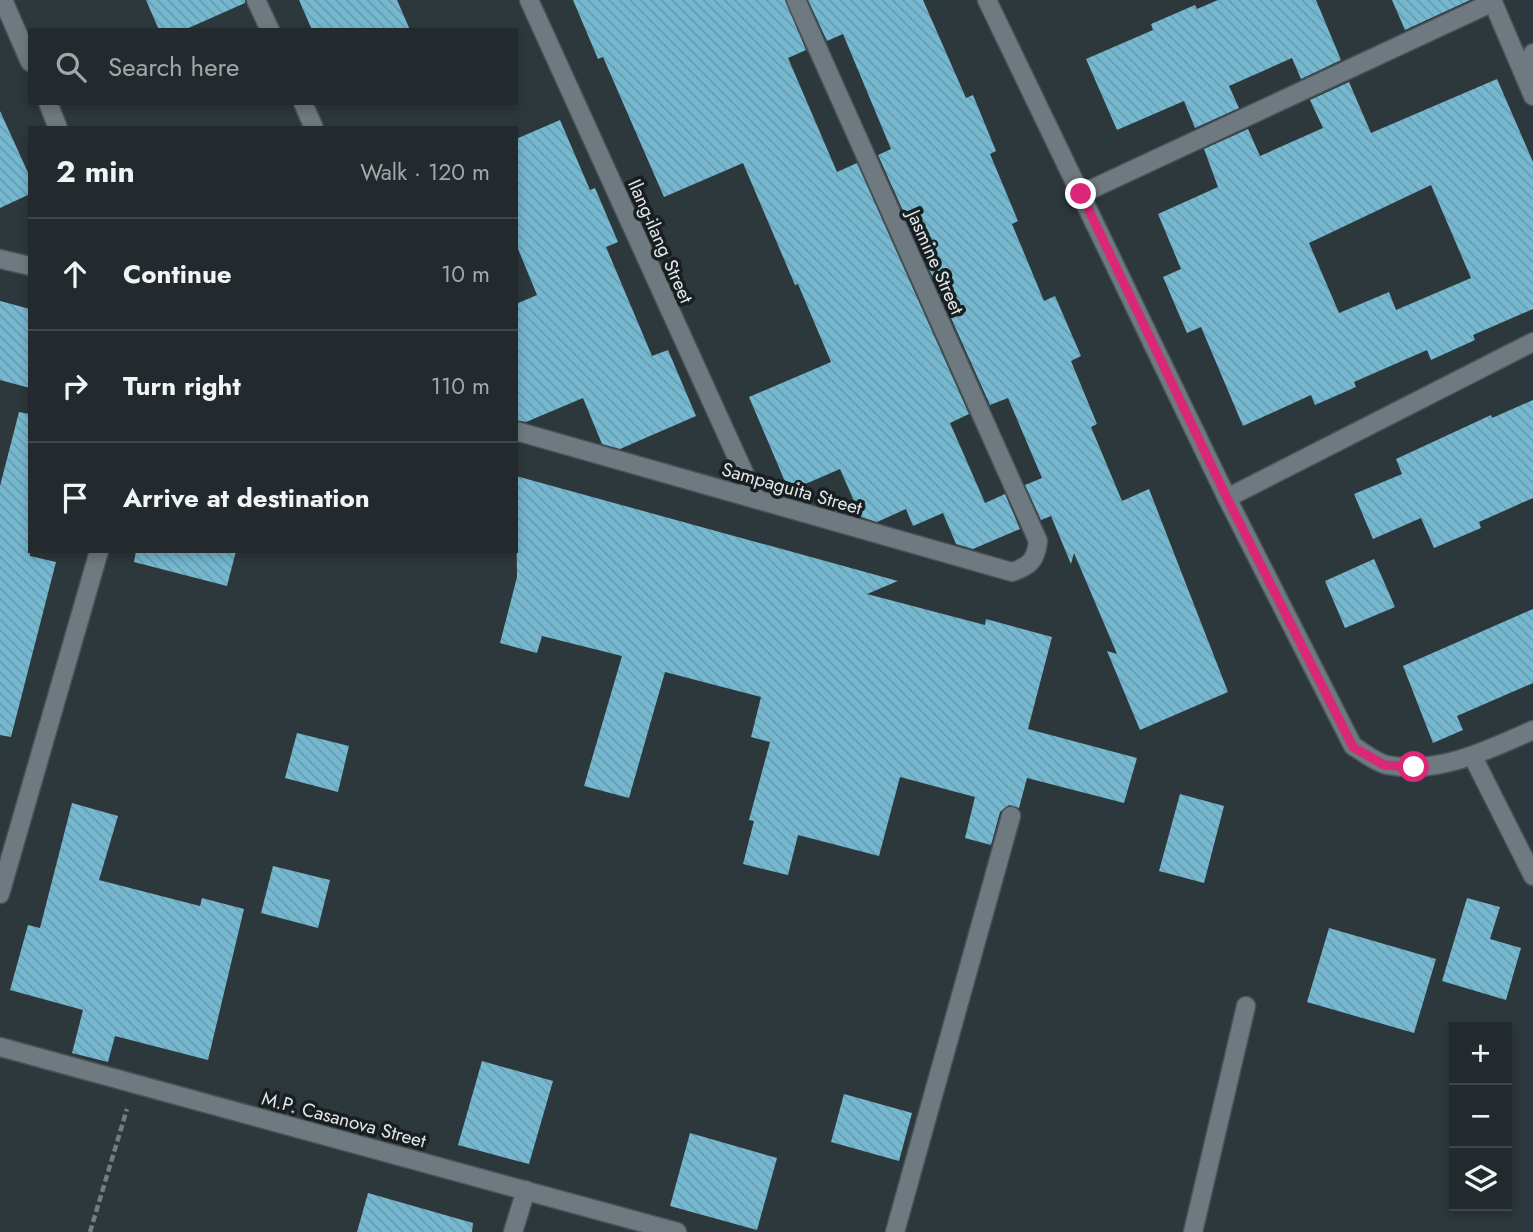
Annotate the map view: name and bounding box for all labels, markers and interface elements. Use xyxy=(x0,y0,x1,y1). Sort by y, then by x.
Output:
search box xyxy=(28,28,518,105)
icon: search xyxy=(52,48,90,86)
text: Search here xyxy=(108,48,240,86)
text: 2 min xyxy=(56,150,135,193)
text: Walk · 120 m xyxy=(360,155,490,189)
street label: Ilang-ilang Street xyxy=(621,175,700,308)
route end xyxy=(1065,178,1096,209)
street label: Jasmine Street xyxy=(899,203,971,319)
icon: ahead xyxy=(56,255,94,293)
text: Continue xyxy=(123,255,232,293)
text: 10 m xyxy=(441,257,490,291)
icon: right xyxy=(56,367,94,405)
text: Turn right xyxy=(123,367,241,405)
text: 110 m xyxy=(431,369,490,403)
street label: Sampaguita Street xyxy=(719,456,866,522)
icon: arrive xyxy=(56,479,94,517)
text: Arrive at destination xyxy=(123,479,370,517)
route start xyxy=(1398,751,1429,782)
map controls xyxy=(1449,1022,1512,1211)
button: + xyxy=(1449,1022,1512,1085)
street label: M.P. Casanova Street xyxy=(259,1085,429,1155)
button: − xyxy=(1449,1085,1512,1148)
button: layers xyxy=(1449,1148,1512,1211)

